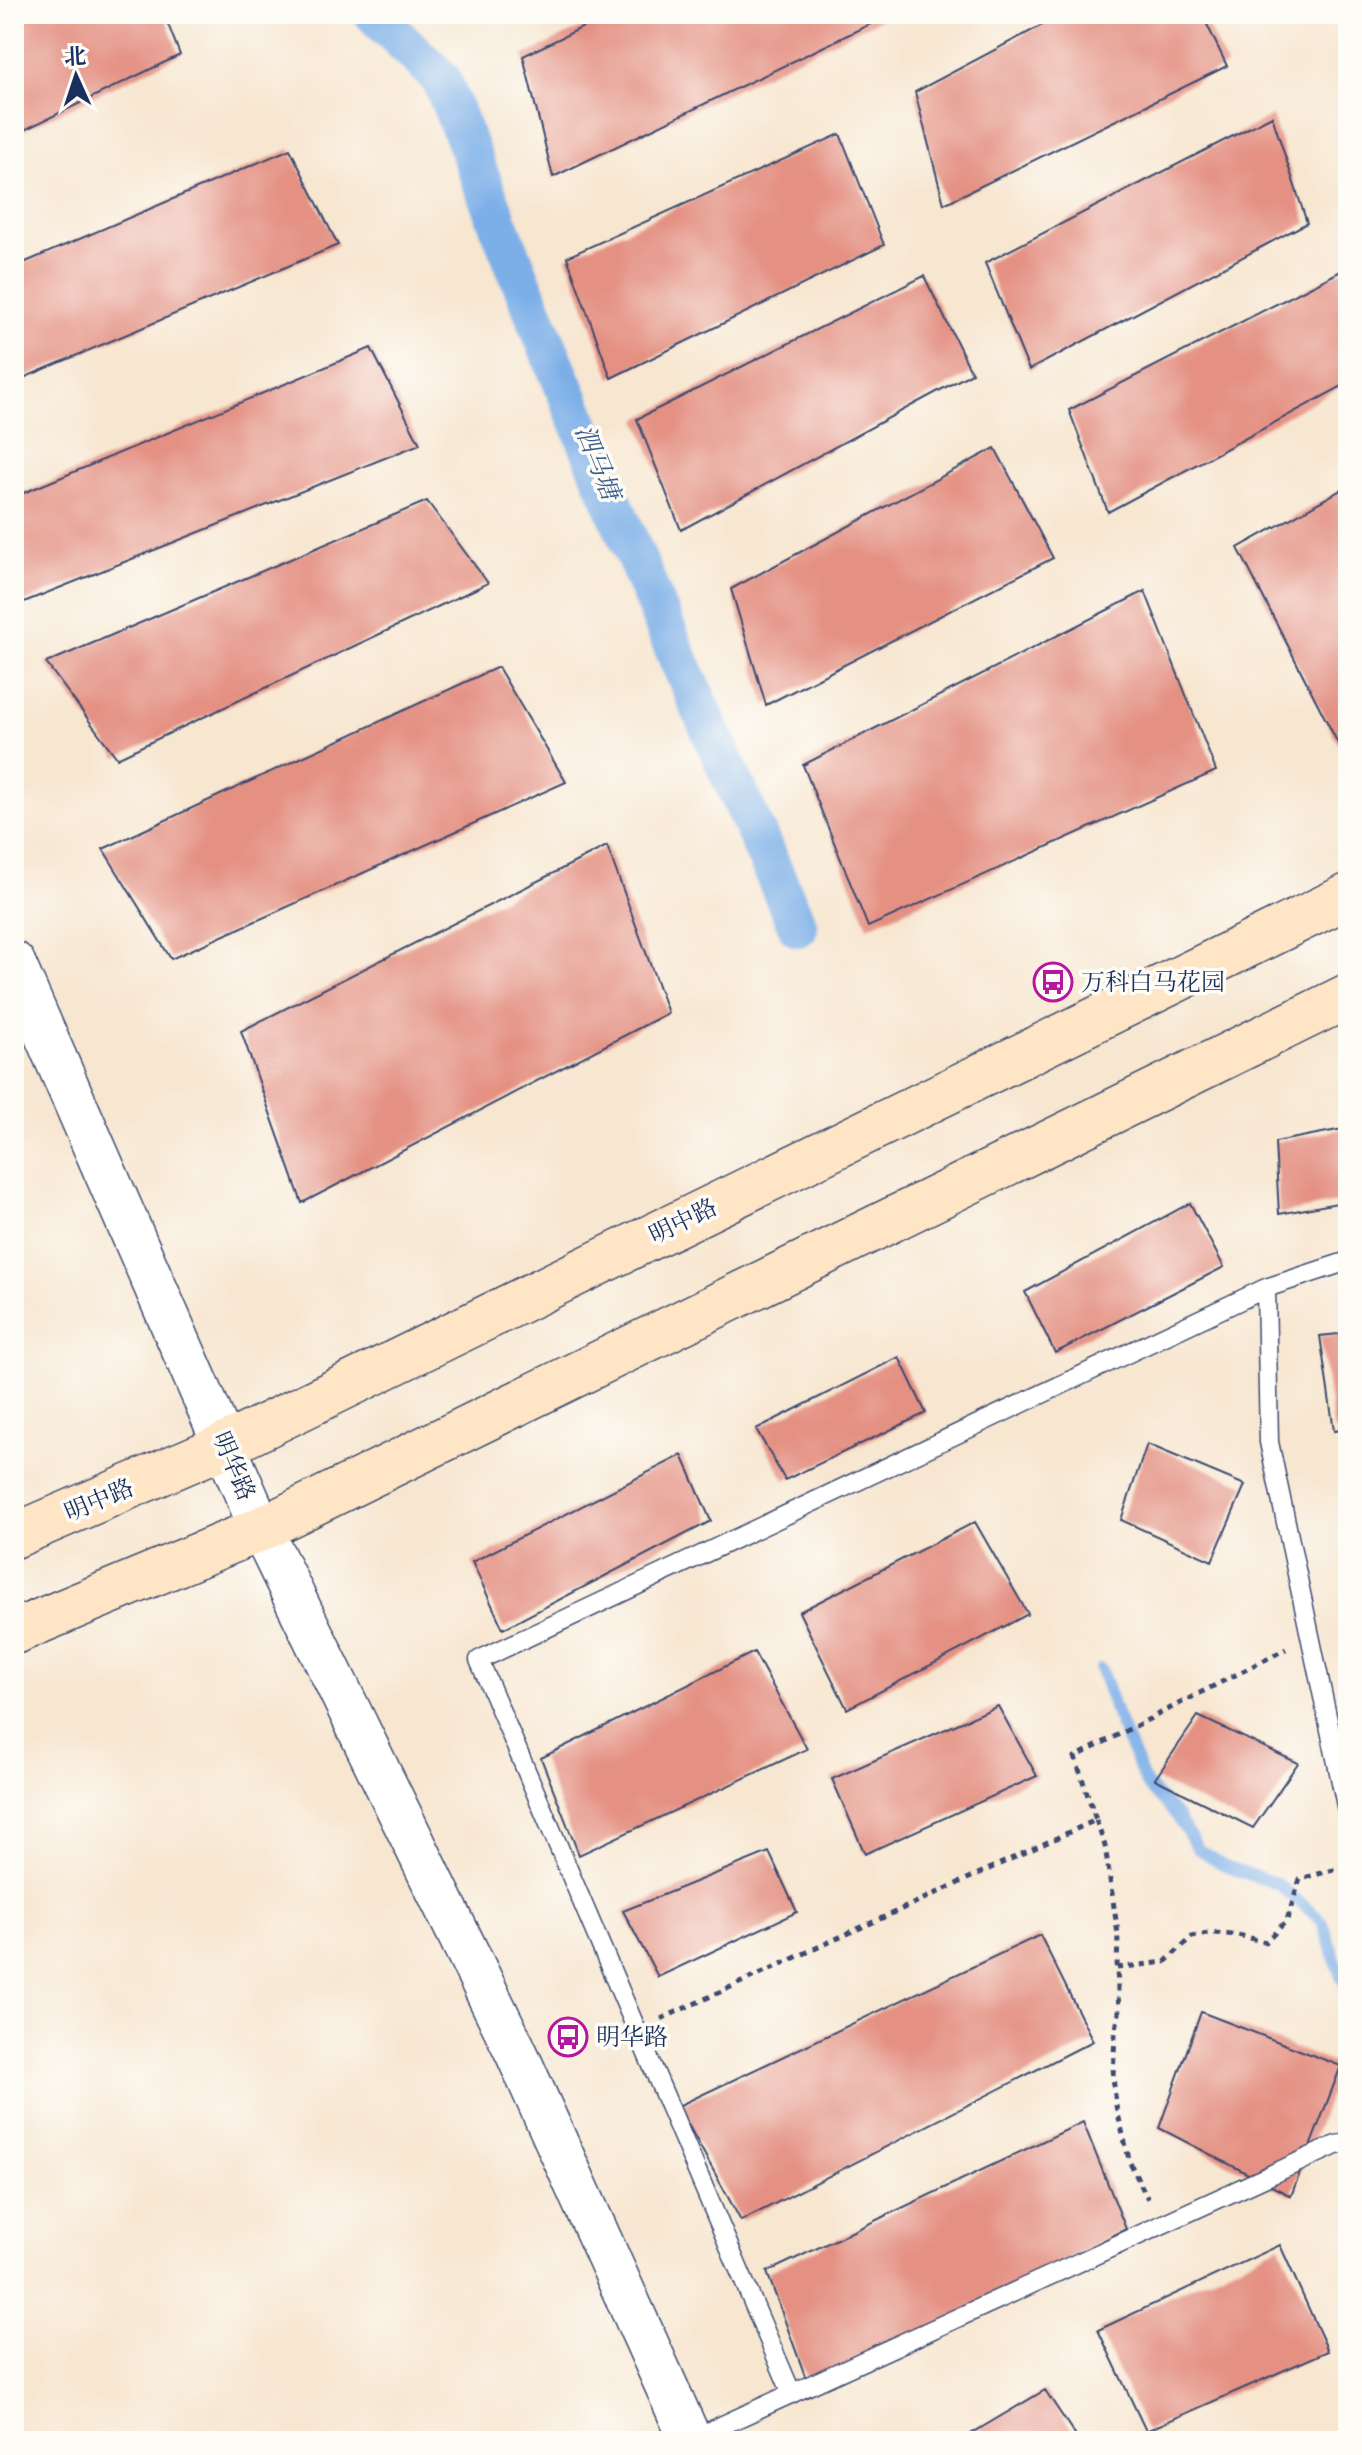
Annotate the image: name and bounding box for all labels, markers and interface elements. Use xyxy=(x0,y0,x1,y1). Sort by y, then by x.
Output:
north arrow xyxy=(36,36,116,116)
text: 北 xyxy=(63,43,87,71)
water label: 泗马塘 xyxy=(569,420,628,508)
bus stop icon: 万科白马花园 xyxy=(1032,961,1074,1003)
place label: 万科白马花园 xyxy=(1081,968,1225,996)
street label: 明中路 xyxy=(645,1193,721,1249)
street label: 明华路 xyxy=(207,1427,261,1505)
street label: 明中路 xyxy=(60,1473,138,1527)
bus stop icon: 明华路 xyxy=(547,2016,589,2058)
place label: 明华路 xyxy=(596,2023,668,2051)

